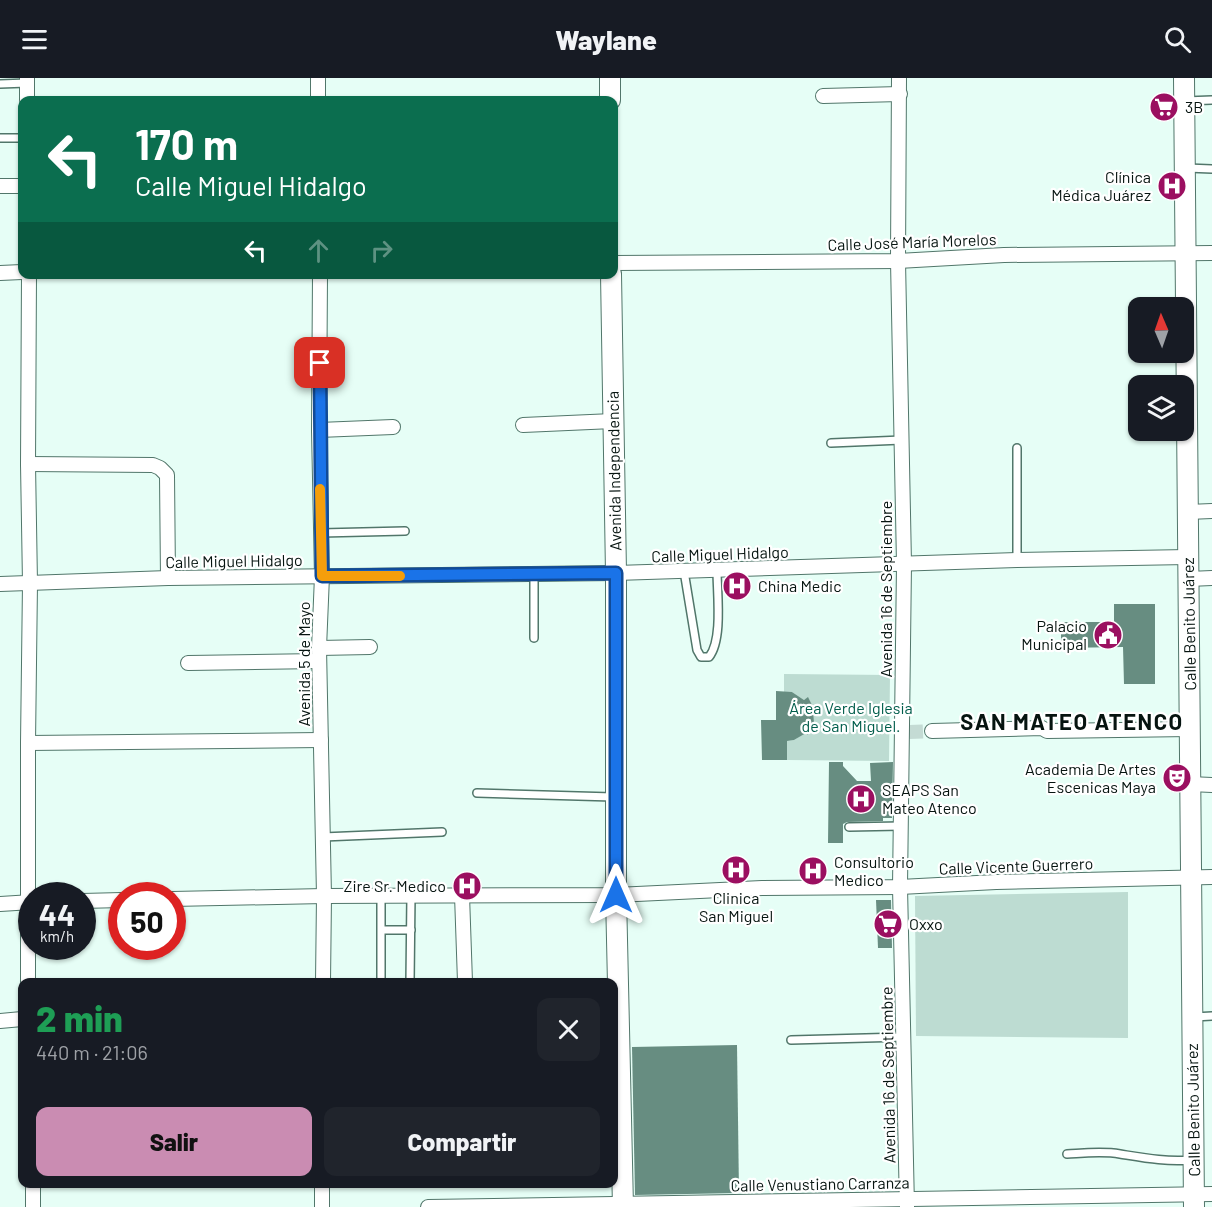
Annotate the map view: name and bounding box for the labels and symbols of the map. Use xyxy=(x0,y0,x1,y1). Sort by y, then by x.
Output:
supermarket icon: 3B xyxy=(1148,91,1180,123)
place label: 3B xyxy=(1185,97,1203,116)
place label: Clínica Médica Juárez xyxy=(1051,167,1151,204)
hospital icon: Clínica Médica Juárez xyxy=(1156,170,1188,202)
street label: Calle José María Morelos xyxy=(827,229,997,254)
north arrow xyxy=(1128,297,1194,363)
pin xyxy=(294,337,345,388)
street label: Avenida Independencia xyxy=(603,391,624,551)
street label: Avenida 16 de Septiembre xyxy=(876,501,895,677)
street label: Calle Miguel Hidalgo xyxy=(651,542,789,565)
street label: Calle Miguel Hidalgo xyxy=(165,550,303,571)
street label: Calle Benito Juárez xyxy=(1178,557,1199,691)
hospital icon: China Medic xyxy=(721,570,753,602)
place label: China Medic xyxy=(758,576,842,595)
street label: Avenida 5 de Mayo xyxy=(294,601,313,727)
place label: Palacio Municipal xyxy=(1021,616,1087,653)
public building icon: Palacio Municipal xyxy=(1092,619,1124,651)
park label: Área Verde Iglesia de San Miguel. xyxy=(789,698,913,735)
district label: SAN MATEO ATENCO xyxy=(960,708,1184,734)
place label: Academia De Artes Escenicas Maya xyxy=(1025,759,1156,796)
theatre icon: Academia De Artes Escenicas Maya xyxy=(1161,762,1193,794)
place label: SEAPS San Mateo Atenco xyxy=(882,780,977,817)
hospital icon: SEAPS San Mateo Atenco xyxy=(845,783,877,815)
place label: Consultorio Medico xyxy=(834,852,914,889)
street label: Calle Vicente Guerrero xyxy=(938,853,1094,878)
hospital icon: Clinica San Miguel xyxy=(720,854,752,886)
hospital icon: Consultorio Medico xyxy=(797,855,829,887)
position arrow xyxy=(584,863,648,927)
hospital icon: Zire Sr. Medico xyxy=(451,870,483,902)
place label: Zire Sr. Medico xyxy=(344,876,446,895)
speed limit sign: 50 xyxy=(108,882,186,960)
place label: Clinica San Miguel xyxy=(699,888,773,925)
supermarket icon: Oxxo xyxy=(872,908,904,940)
place label: Oxxo xyxy=(909,914,943,933)
street label: Avenida 16 de Septiembre xyxy=(876,986,899,1164)
street label: Calle Benito Juárez xyxy=(1182,1043,1203,1177)
street label: Calle Venustiano Carranza xyxy=(730,1172,910,1195)

